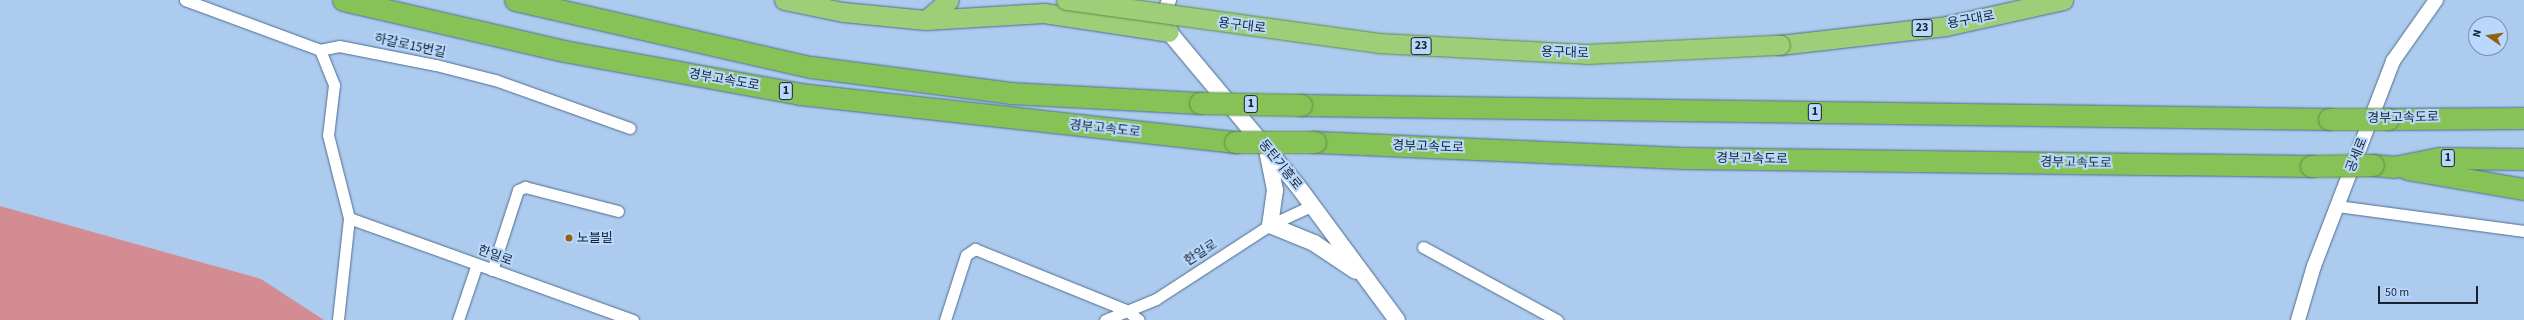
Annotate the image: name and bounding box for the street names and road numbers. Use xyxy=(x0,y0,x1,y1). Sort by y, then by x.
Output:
street label: 용구대로 xyxy=(1946,8,1996,32)
street label: 용구대로 xyxy=(1217,15,1267,37)
road number: 23 xyxy=(1911,18,1933,38)
street label: 하갈로15번길 xyxy=(373,31,447,61)
road number: 23 xyxy=(1410,36,1432,56)
street label: 용구대로 xyxy=(1541,44,1589,62)
street label: 경부고속도로 xyxy=(687,66,761,94)
road number: 1 xyxy=(778,81,794,101)
road number: 1 xyxy=(1243,94,1259,114)
road number: 1 xyxy=(1807,102,1823,122)
street label: 경부고속도로 xyxy=(2367,110,2439,126)
street label: 경부고속도로 xyxy=(1069,117,1141,141)
street label: 공세로 xyxy=(2343,135,2371,175)
street label: 동탄기흥로 xyxy=(1255,137,1305,193)
street label: 경부고속도로 xyxy=(1392,138,1464,156)
road number: 1 xyxy=(2440,148,2456,168)
street label: 경부고속도로 xyxy=(1716,151,1788,167)
street label: 경부고속도로 xyxy=(2040,155,2112,171)
street label: 한일로 xyxy=(1182,237,1220,269)
street label: 한일로 xyxy=(475,243,515,269)

